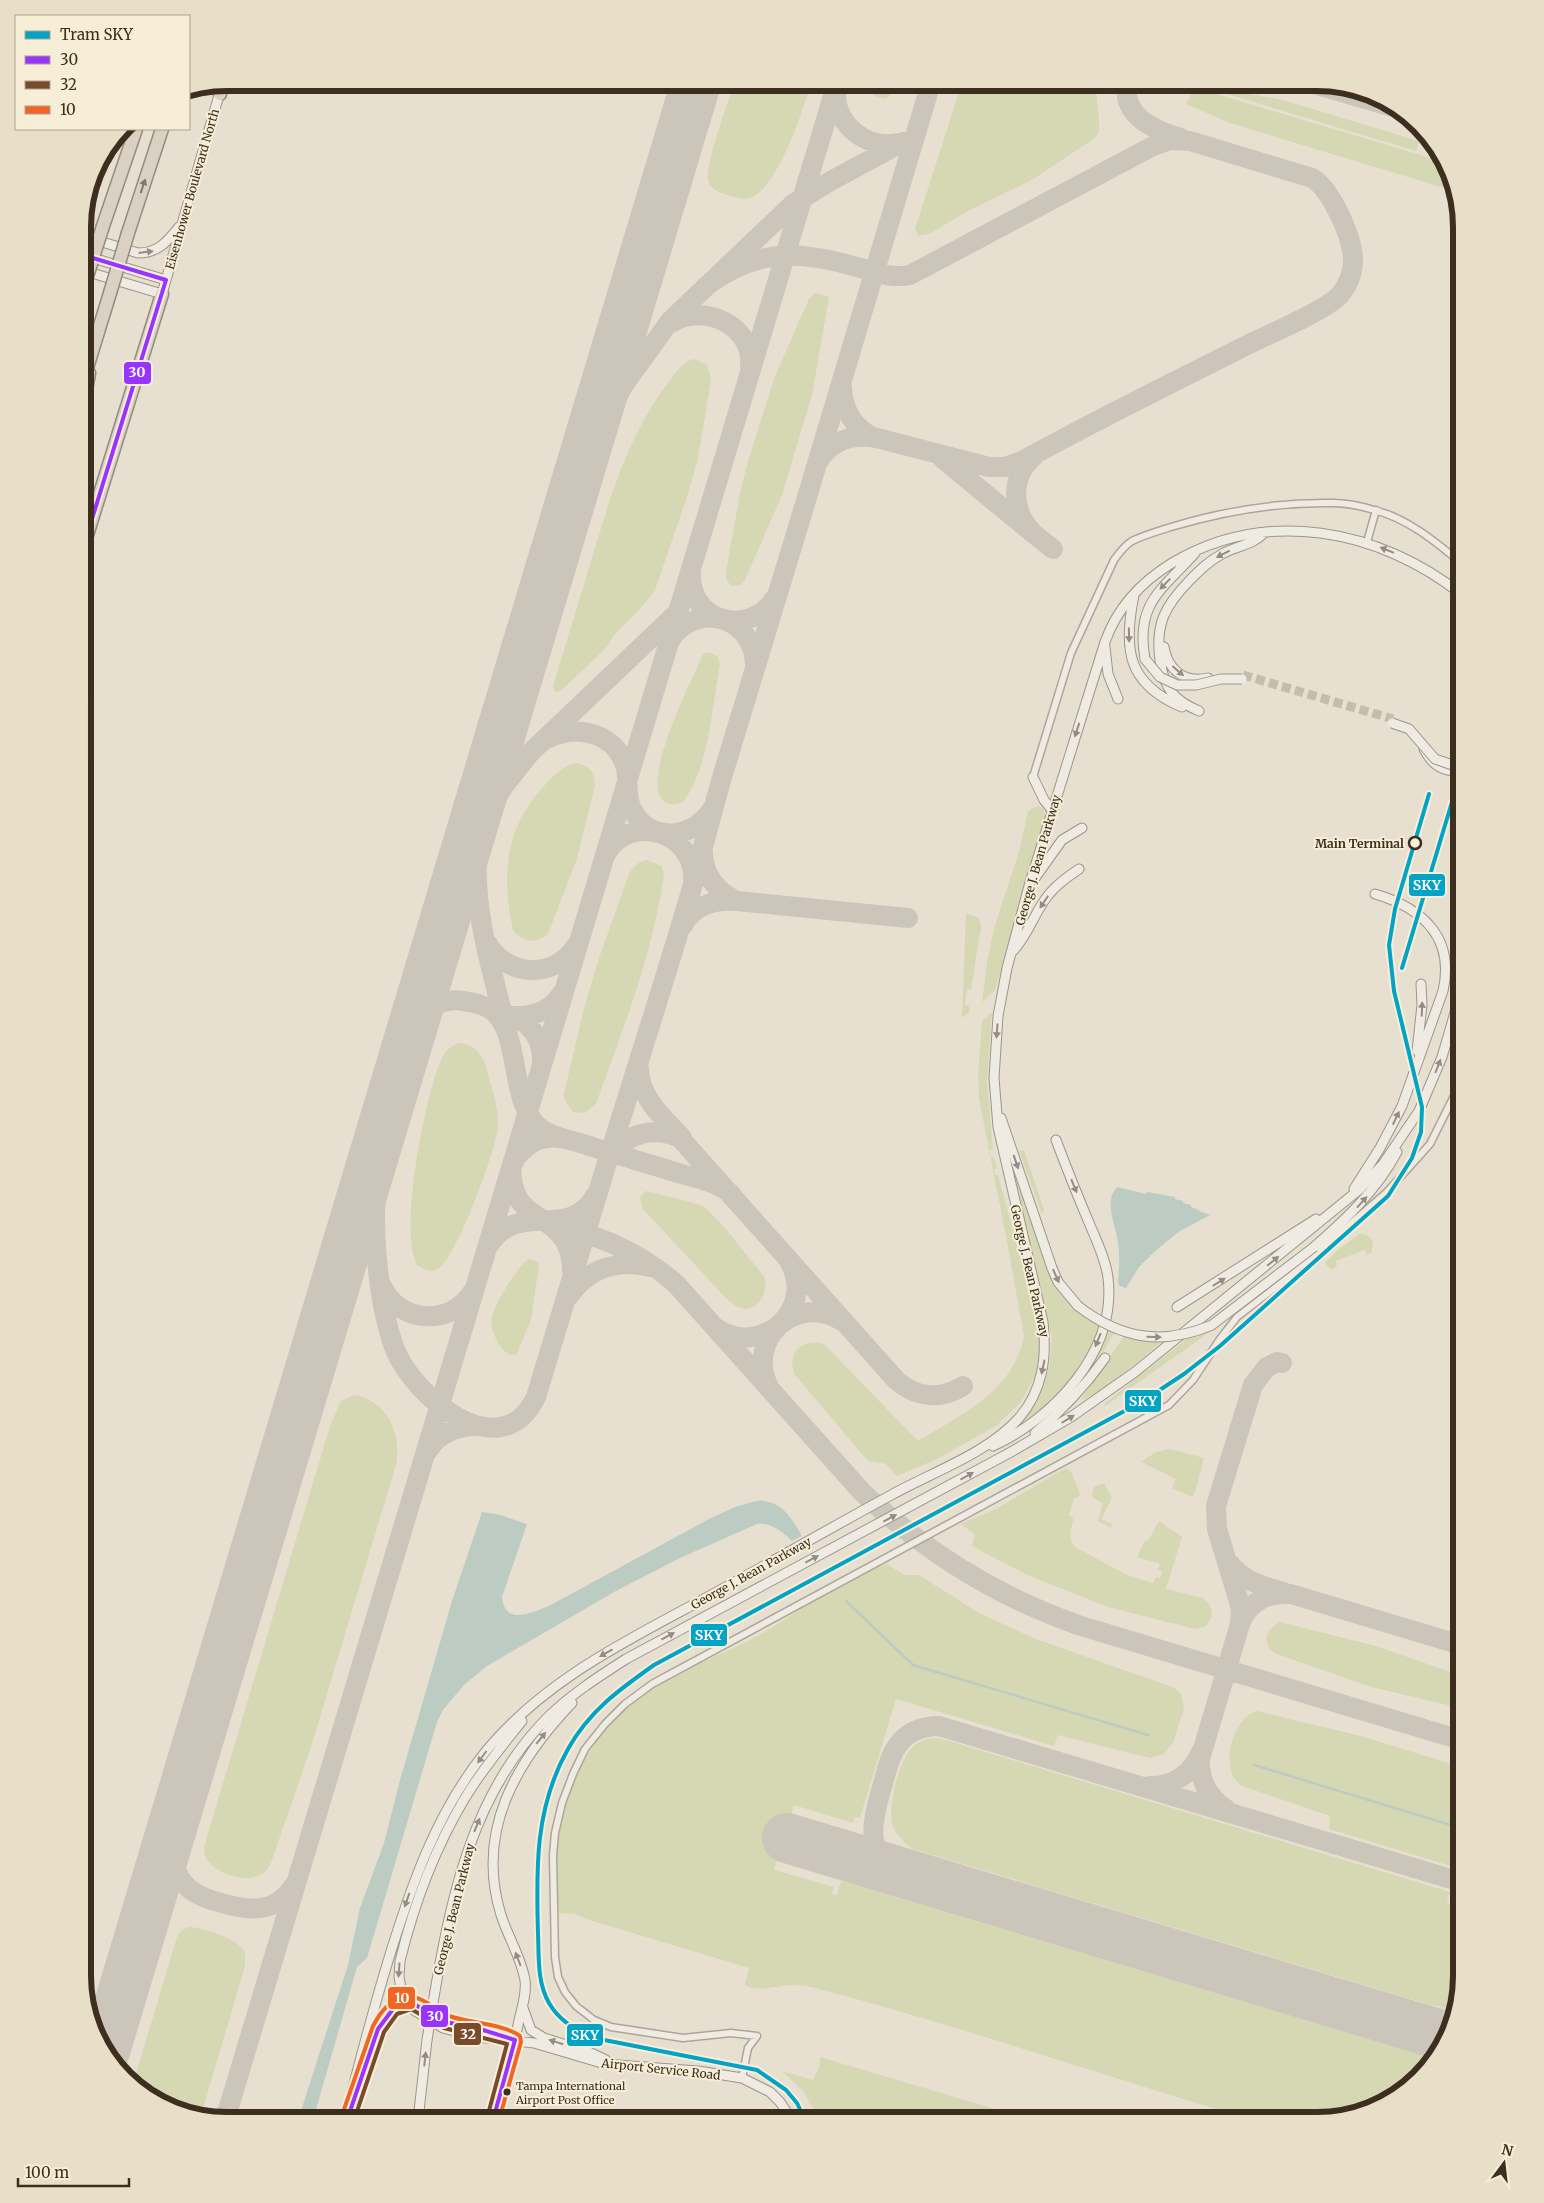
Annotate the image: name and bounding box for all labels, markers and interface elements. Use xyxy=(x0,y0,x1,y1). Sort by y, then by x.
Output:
legend xyxy=(15,15,190,130)
text: Tram SKY xyxy=(60,25,133,44)
text: 30 xyxy=(60,50,78,69)
text: 32 xyxy=(60,75,77,94)
text: 10 xyxy=(60,100,76,119)
street label: Eisenhower Boulevard North xyxy=(162,107,222,271)
one-way arrow xyxy=(140,179,148,194)
one-way arrow xyxy=(138,248,154,256)
line badge: 30 xyxy=(123,361,152,385)
text: 30 xyxy=(128,363,146,381)
one-way arrow xyxy=(1379,546,1394,554)
one-way arrow xyxy=(1216,550,1230,558)
one-way arrow xyxy=(1159,578,1171,590)
one-way arrow xyxy=(1125,628,1133,644)
one-way arrow xyxy=(1171,665,1183,677)
one-way arrow xyxy=(1073,723,1081,738)
street label: George J. Bean Parkway xyxy=(1012,793,1064,927)
place label: Main Terminal xyxy=(1315,836,1404,851)
marker: Main Terminal xyxy=(1408,836,1422,850)
line badge: SKY xyxy=(1408,873,1446,897)
text: SKY xyxy=(1413,876,1442,894)
one-way arrow xyxy=(1039,895,1049,909)
one-way arrow xyxy=(1418,1001,1426,1017)
one-way arrow xyxy=(993,1024,1001,1040)
one-way arrow xyxy=(1435,1059,1442,1074)
one-way arrow xyxy=(1393,1111,1401,1125)
one-way arrow xyxy=(1013,1154,1020,1169)
one-way arrow xyxy=(1070,1179,1078,1193)
one-way arrow xyxy=(1356,1196,1368,1208)
street label: George J. Bean Parkway xyxy=(1007,1203,1053,1339)
one-way arrow xyxy=(1266,1255,1279,1266)
one-way arrow xyxy=(1052,1269,1060,1283)
one-way arrow xyxy=(1212,1277,1225,1286)
one-way arrow xyxy=(1094,1333,1102,1347)
one-way arrow xyxy=(1147,1333,1163,1341)
one-way arrow xyxy=(1039,1360,1047,1375)
line badge: SKY xyxy=(1124,1389,1162,1413)
text: SKY xyxy=(1129,1392,1158,1410)
one-way arrow xyxy=(1062,1414,1075,1423)
one-way arrow xyxy=(960,1472,974,1480)
one-way arrow xyxy=(882,1514,897,1522)
street label: George J. Bean Parkway xyxy=(688,1534,814,1612)
one-way arrow xyxy=(804,1555,819,1563)
line badge: SKY xyxy=(690,1623,728,1647)
text: SKY xyxy=(695,1626,724,1644)
one-way arrow xyxy=(661,1632,676,1640)
one-way arrow xyxy=(598,1649,613,1657)
one-way arrow xyxy=(535,1732,546,1745)
one-way arrow xyxy=(477,1750,488,1763)
one-way arrow xyxy=(473,1818,481,1832)
street label: George J. Bean Parkway xyxy=(430,1842,478,1976)
one-way arrow xyxy=(403,1893,411,1908)
one-way arrow xyxy=(514,1951,522,1966)
one-way arrow xyxy=(395,1963,403,1979)
line badge: 10 xyxy=(387,1986,416,2010)
text: 10 xyxy=(394,1989,410,2007)
line badge: 30 xyxy=(420,2004,449,2028)
text: 30 xyxy=(426,2007,444,2025)
line badge: 32 xyxy=(453,2022,482,2046)
line badge: SKY xyxy=(566,2023,604,2047)
text: 32 xyxy=(460,2025,476,2043)
text: SKY xyxy=(571,2026,600,2044)
one-way arrow xyxy=(548,2037,563,2045)
one-way arrow xyxy=(421,2051,429,2067)
street label: Airport Service Road xyxy=(600,2055,721,2083)
place label: Tampa International Airport Post Office xyxy=(515,2079,626,2107)
marker: Tampa International Airport Post Office xyxy=(502,2087,512,2097)
north arrow xyxy=(1479,2138,1529,2188)
text: N xyxy=(1500,2140,1515,2161)
scale bar xyxy=(18,2156,129,2188)
text: 100 m xyxy=(25,2163,69,2182)

